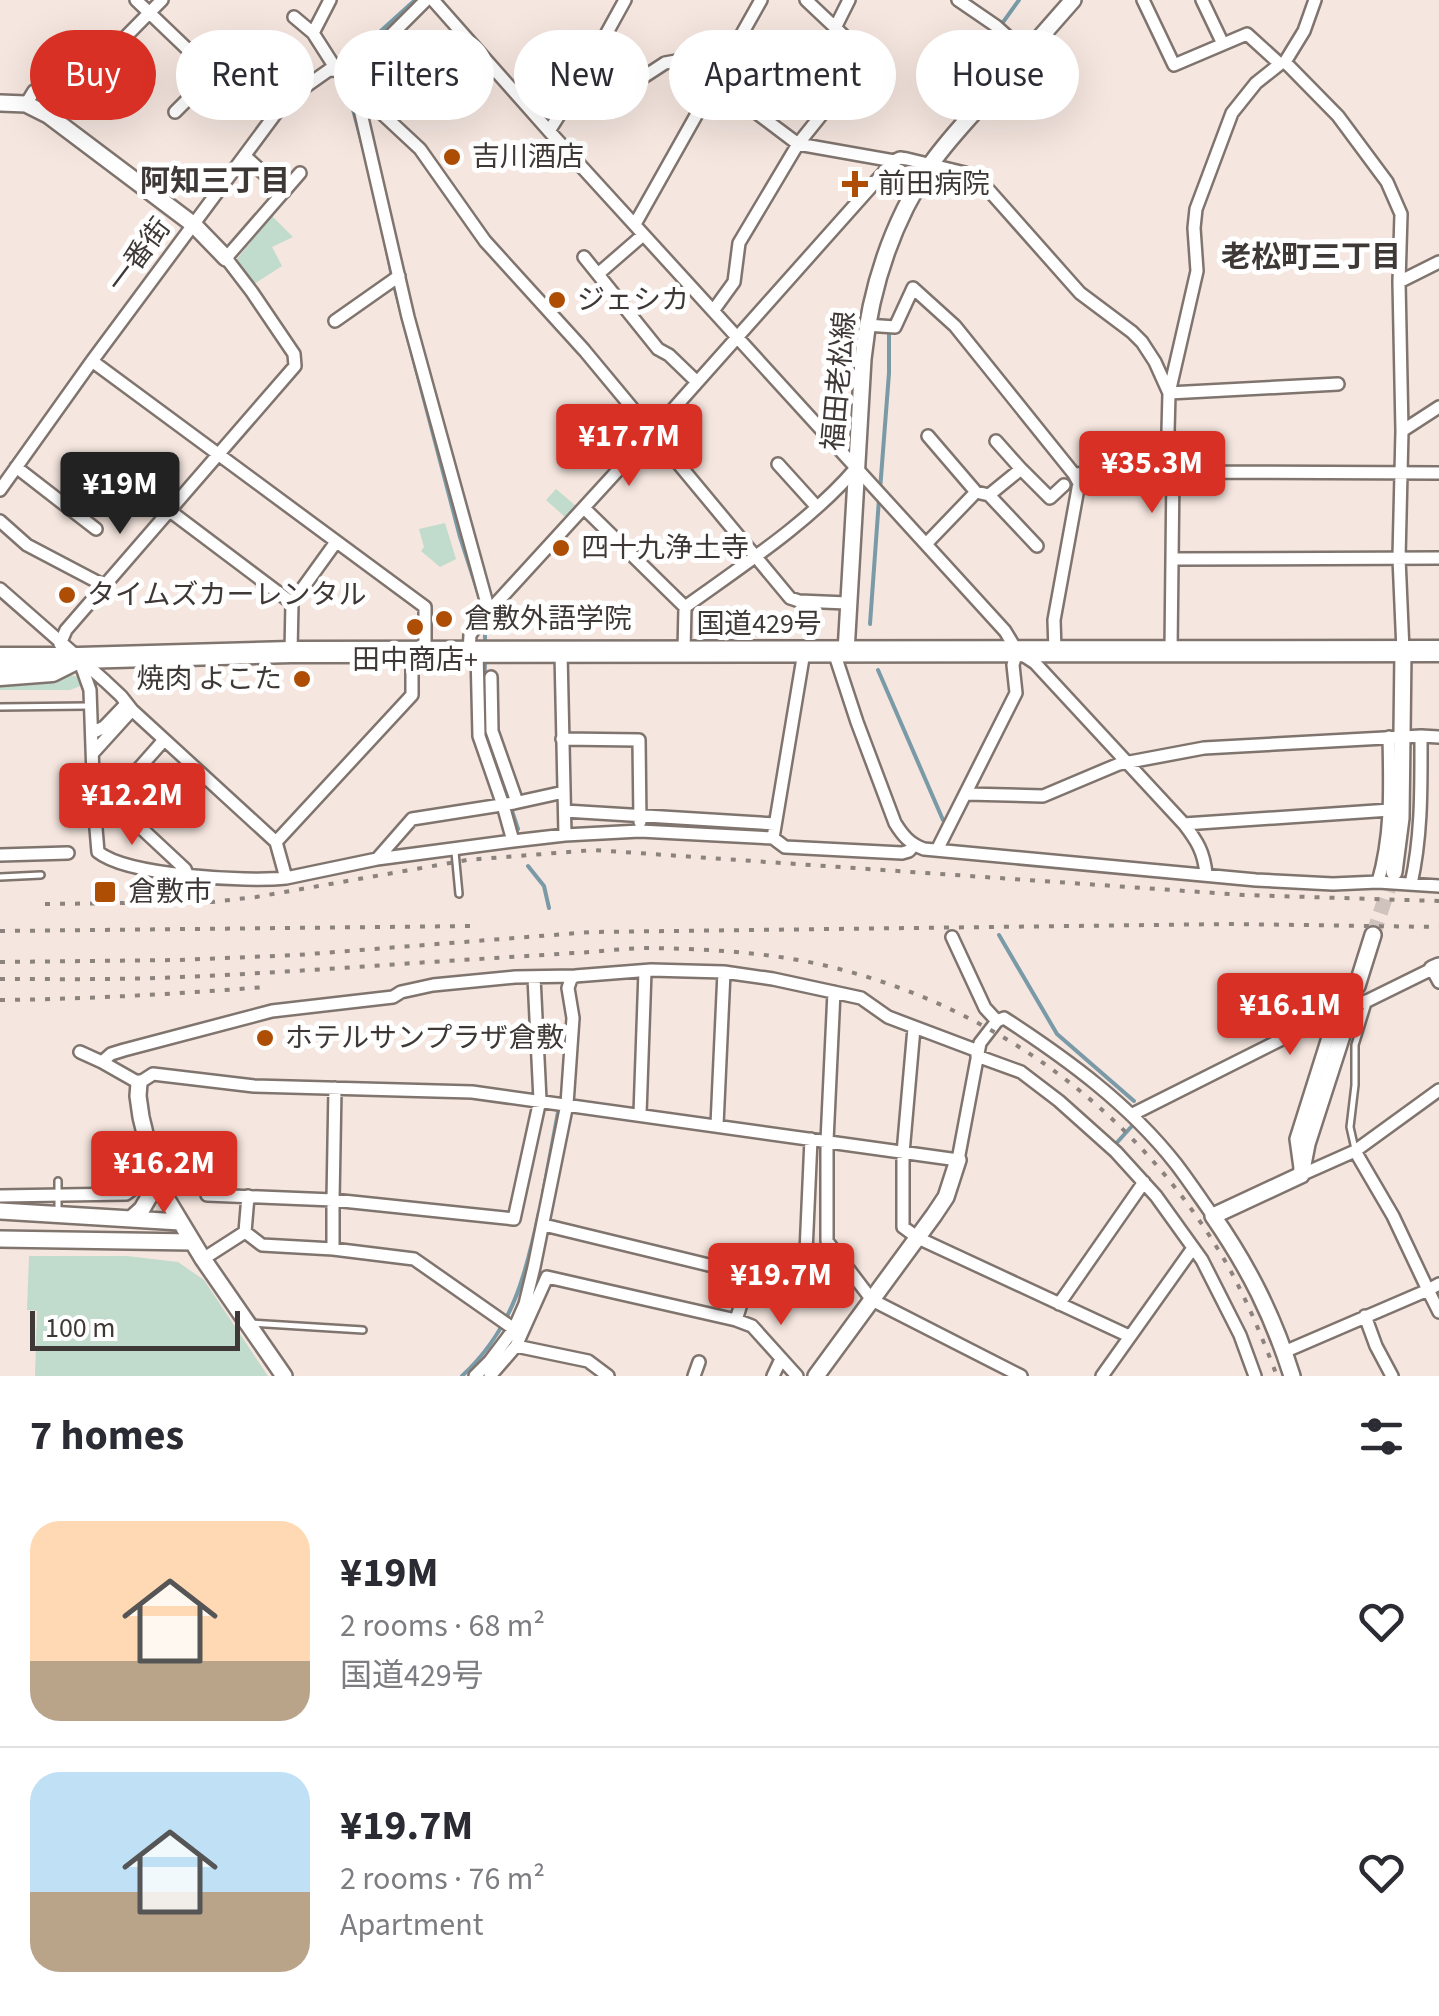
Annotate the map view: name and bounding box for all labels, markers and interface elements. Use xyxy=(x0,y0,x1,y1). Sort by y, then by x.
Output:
chip: Buy xyxy=(30,30,156,120)
chip: Rent xyxy=(176,30,314,120)
chip: Filters xyxy=(334,30,494,120)
chip: New xyxy=(514,30,649,120)
chip: Apartment xyxy=(669,30,896,120)
chip: House xyxy=(916,30,1079,120)
place label: 吉川酒店 xyxy=(472,137,584,177)
marker: 吉川酒店 xyxy=(441,146,463,168)
district label: 阿知三丁目 xyxy=(140,160,290,203)
place label: 前田病院 xyxy=(878,164,990,204)
marker: 前田病院 xyxy=(842,171,868,197)
street label: 一番街 xyxy=(98,209,180,301)
district label: 老松町三丁目 xyxy=(1221,236,1401,279)
place label: ジェシカ xyxy=(577,280,689,320)
marker: ジェシカ xyxy=(546,289,568,311)
street label: 福田老松線 xyxy=(813,310,865,452)
pin: ¥17.7M xyxy=(548,404,710,489)
text: ¥17.7M xyxy=(578,413,680,459)
pin: ¥35.3M xyxy=(1071,431,1233,516)
text: ¥35.3M xyxy=(1101,440,1203,486)
pin: ¥19M xyxy=(61,452,179,537)
text: ¥19M xyxy=(82,461,158,507)
place label: 四十九浄土寺 xyxy=(581,528,749,568)
marker: 四十九浄土寺 xyxy=(550,537,572,559)
place label: タイムズカーレンタル xyxy=(87,575,366,615)
marker: タイムズカーレンタル xyxy=(56,584,78,606)
place label: 倉敷外語学院 xyxy=(464,599,632,639)
street label: 国道429号 xyxy=(696,604,822,644)
marker: 倉敷外語学院 xyxy=(433,608,455,630)
marker: 田中商店+ xyxy=(404,616,426,638)
place label: 田中商店+ xyxy=(352,640,478,680)
place label: 焼肉 よこた xyxy=(136,659,282,699)
marker: 焼肉 よこた xyxy=(291,668,313,690)
pin: ¥12.2M xyxy=(51,763,213,848)
text: ¥12.2M xyxy=(81,772,183,818)
place label: 倉敷市 xyxy=(128,872,212,912)
marker: 倉敷市 xyxy=(92,879,118,905)
pin: ¥16.1M xyxy=(1209,973,1371,1058)
text: ¥16.1M xyxy=(1239,982,1341,1028)
place label: ホテルサンプラザ倉敷 xyxy=(285,1018,564,1058)
marker: ホテルサンプラザ倉敷 xyxy=(254,1027,276,1049)
pin: ¥16.2M xyxy=(83,1131,245,1216)
text: ¥16.2M xyxy=(113,1140,215,1186)
pin: ¥19.7M xyxy=(700,1243,862,1328)
text: ¥19.7M xyxy=(730,1252,832,1298)
scale bar xyxy=(30,1306,240,1350)
text: 100 m xyxy=(45,1308,116,1348)
text: 7 homes xyxy=(30,1406,184,1466)
icon: filters xyxy=(1354,1409,1409,1464)
text: ¥19M xyxy=(340,1543,439,1603)
icon: home xyxy=(110,1561,230,1681)
icon: heart xyxy=(1354,1594,1409,1649)
text: 2 rooms · 68 m² xyxy=(340,1603,545,1649)
text: 国道429号 xyxy=(340,1653,484,1699)
text: ¥19.7M xyxy=(340,1796,473,1856)
icon: home xyxy=(110,1812,230,1932)
icon: heart xyxy=(1354,1845,1409,1900)
text: 2 rooms · 76 m² xyxy=(340,1856,545,1902)
text: Apartment xyxy=(340,1902,483,1948)

